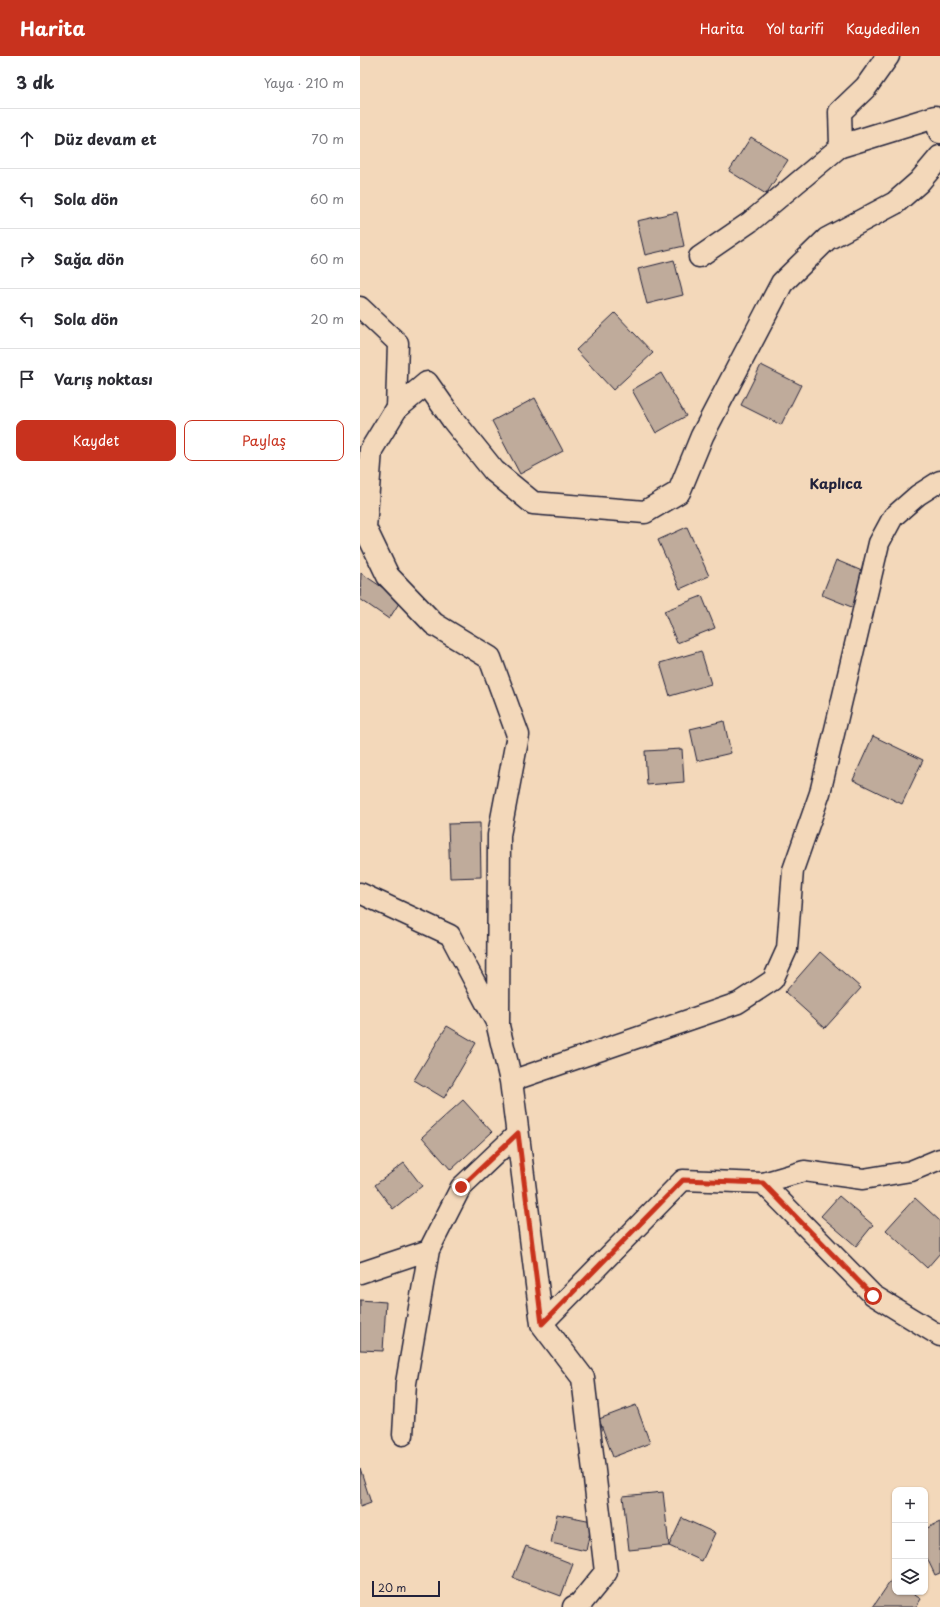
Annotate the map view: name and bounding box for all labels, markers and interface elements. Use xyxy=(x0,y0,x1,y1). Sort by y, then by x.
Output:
text: Harita xyxy=(20,14,85,42)
text: Harita xyxy=(700,18,744,39)
text: Yol tarifi xyxy=(766,18,824,39)
text: Kaydedilen xyxy=(846,18,920,39)
text: 3 dk xyxy=(16,69,54,95)
text: Yaya · 210 m xyxy=(264,73,344,92)
text: Düz devam et xyxy=(54,127,157,150)
icon: ahead xyxy=(16,128,38,150)
text: 70 m xyxy=(311,129,344,148)
text: Sola dön xyxy=(54,187,118,210)
icon: left xyxy=(16,188,38,210)
text: 60 m xyxy=(310,189,344,208)
text: Sağa dön xyxy=(54,247,124,270)
icon: right xyxy=(16,248,38,270)
text: 60 m xyxy=(310,249,344,268)
text: Sola dön xyxy=(54,307,118,330)
icon: left xyxy=(16,308,38,330)
text: 20 m xyxy=(310,309,344,328)
text: Varış noktası xyxy=(54,367,153,390)
icon: arrive xyxy=(16,368,38,390)
button: Kaydet xyxy=(16,420,176,461)
button: Paylaş xyxy=(184,420,344,461)
district label: Kaplıca xyxy=(810,473,863,494)
route end xyxy=(452,1178,470,1196)
route start xyxy=(864,1287,882,1305)
map controls xyxy=(892,1487,928,1595)
button: + xyxy=(892,1487,928,1523)
button: − xyxy=(892,1523,928,1559)
button: layers xyxy=(892,1559,928,1595)
scale bar xyxy=(372,1579,440,1598)
text: 20 m xyxy=(378,1579,406,1596)

